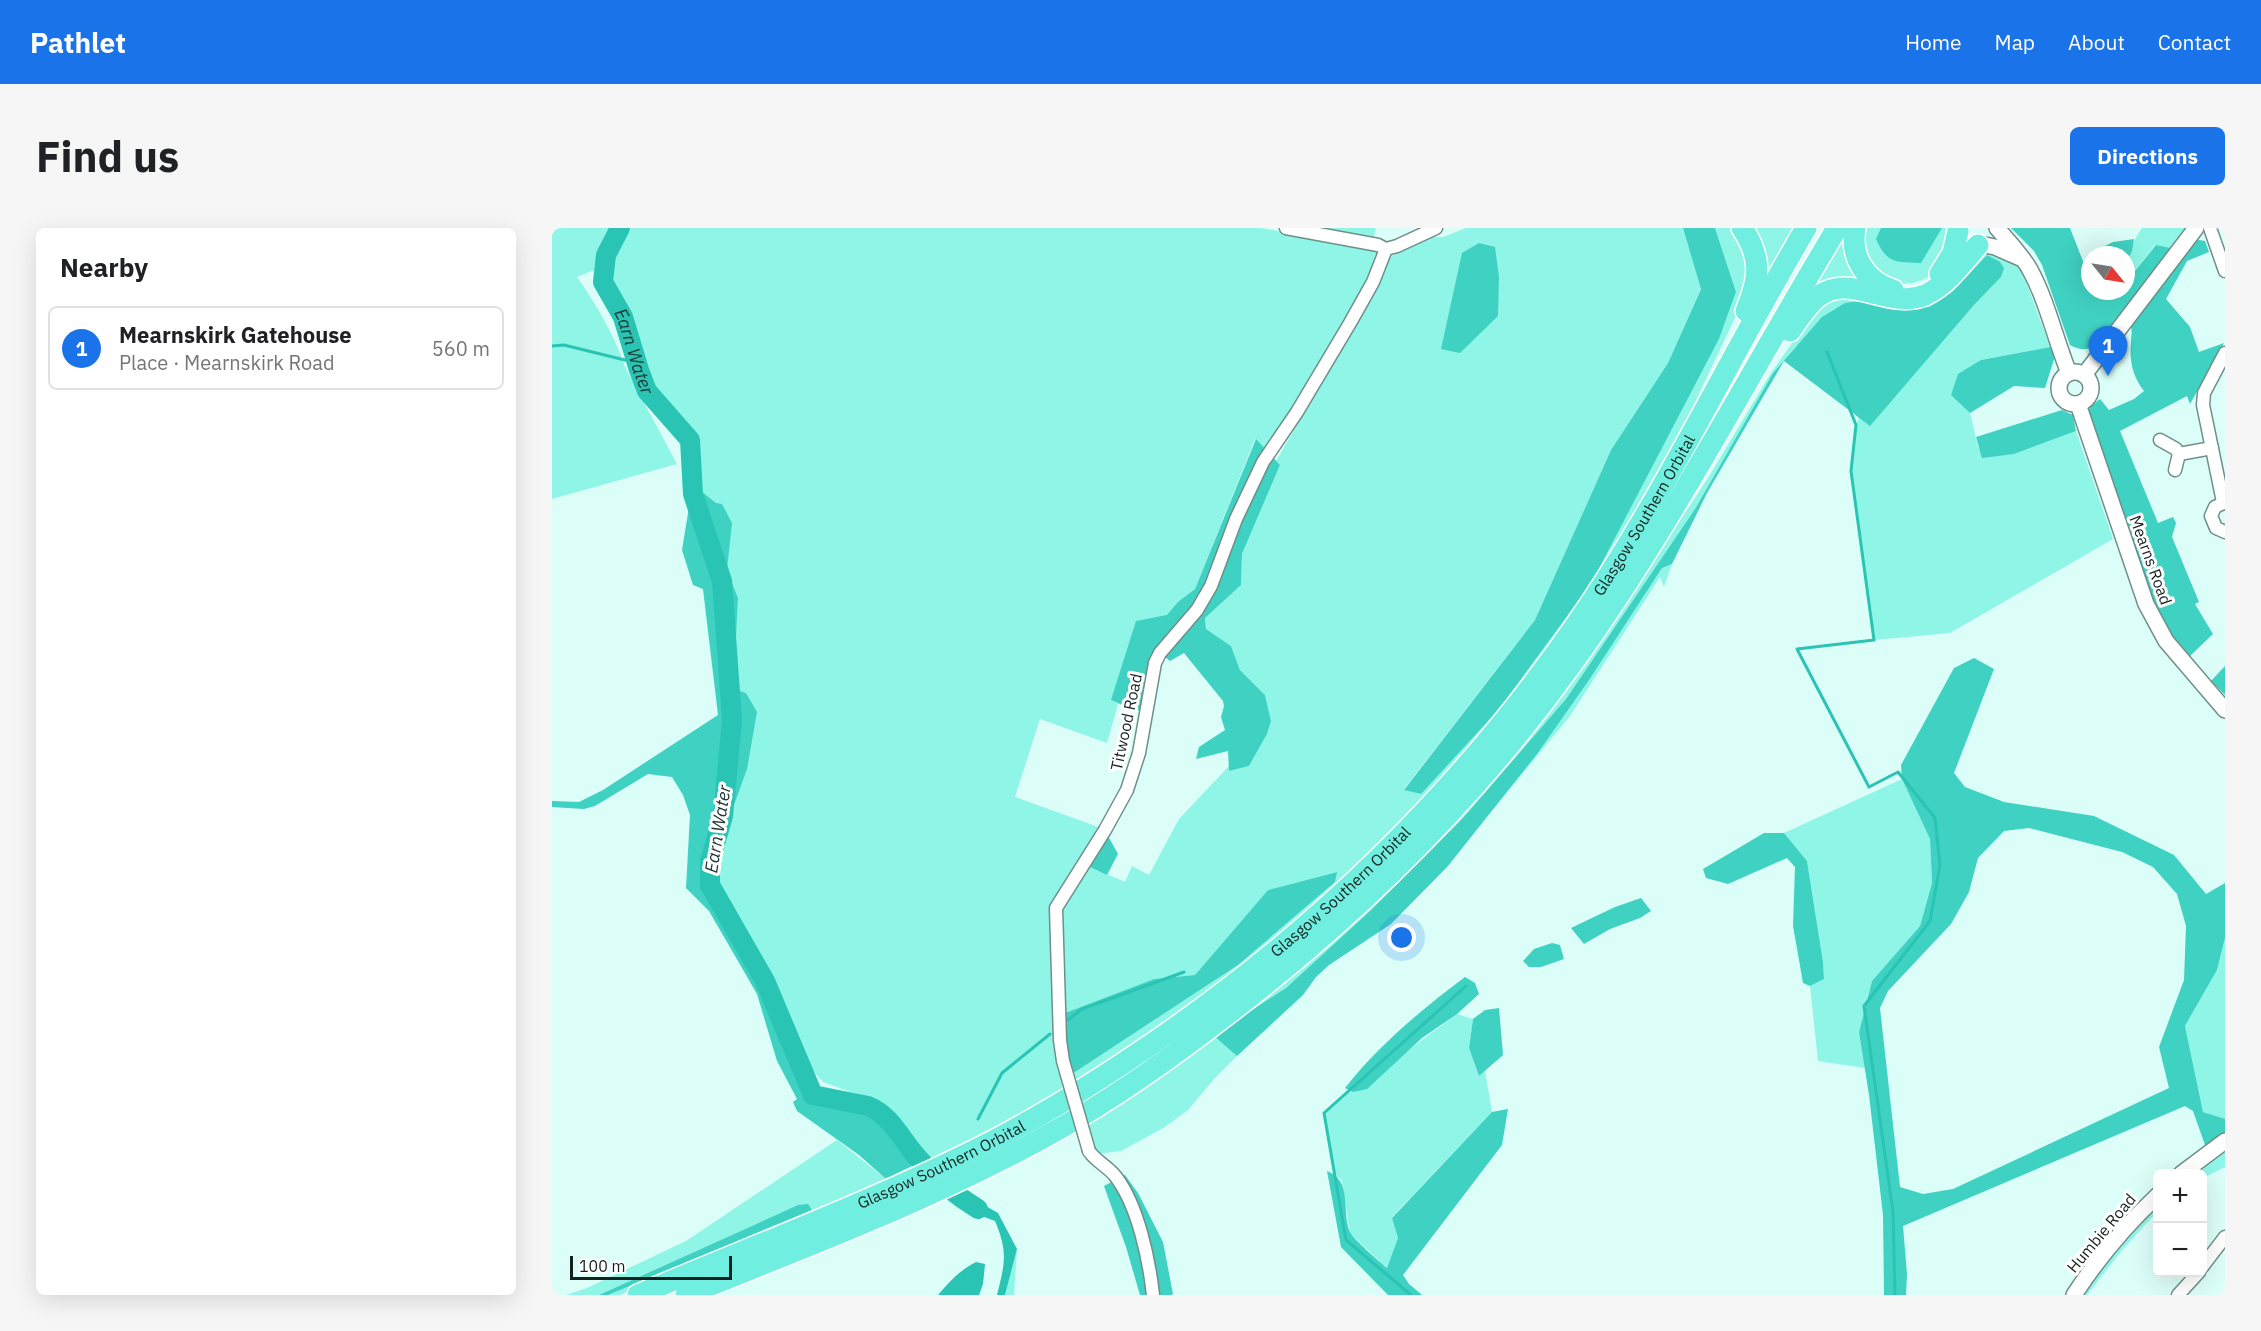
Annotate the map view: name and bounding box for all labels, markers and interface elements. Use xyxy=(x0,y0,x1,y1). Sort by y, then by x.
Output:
text: Pathlet xyxy=(30,24,126,61)
text: Home xyxy=(1905,28,1962,56)
text: Map xyxy=(1995,28,2035,56)
text: About xyxy=(2068,28,2125,56)
text: Contact xyxy=(2158,28,2231,56)
button: Directions xyxy=(2070,127,2225,185)
text: Find us xyxy=(36,129,179,184)
north arrow xyxy=(2081,246,2135,300)
text: Nearby xyxy=(60,250,148,284)
water label: Earn Water xyxy=(609,304,659,398)
text: Mearnskirk Gatehouse xyxy=(119,320,352,349)
pin: 1 xyxy=(2088,326,2128,376)
text: 1 xyxy=(76,335,88,362)
text: 560 m xyxy=(432,335,490,362)
text: Place · Mearnskirk Road xyxy=(119,349,335,376)
street label: Glasgow Southern Orbital xyxy=(1588,431,1699,599)
street label: Mearns Road xyxy=(2126,513,2176,607)
street label: Titwood Road xyxy=(1106,672,1146,772)
water label: Earn Water xyxy=(699,783,736,874)
street label: Glasgow Southern Orbital xyxy=(1266,822,1415,961)
your location xyxy=(1387,923,1416,952)
street label: Glasgow Southern Orbital xyxy=(854,1116,1028,1213)
map controls xyxy=(2153,1169,2207,1277)
button: + xyxy=(2153,1169,2207,1223)
street label: Humbie Road xyxy=(2062,1189,2140,1277)
button: − xyxy=(2153,1223,2207,1277)
scale bar xyxy=(570,1253,732,1280)
text: 100 m xyxy=(579,1256,626,1276)

